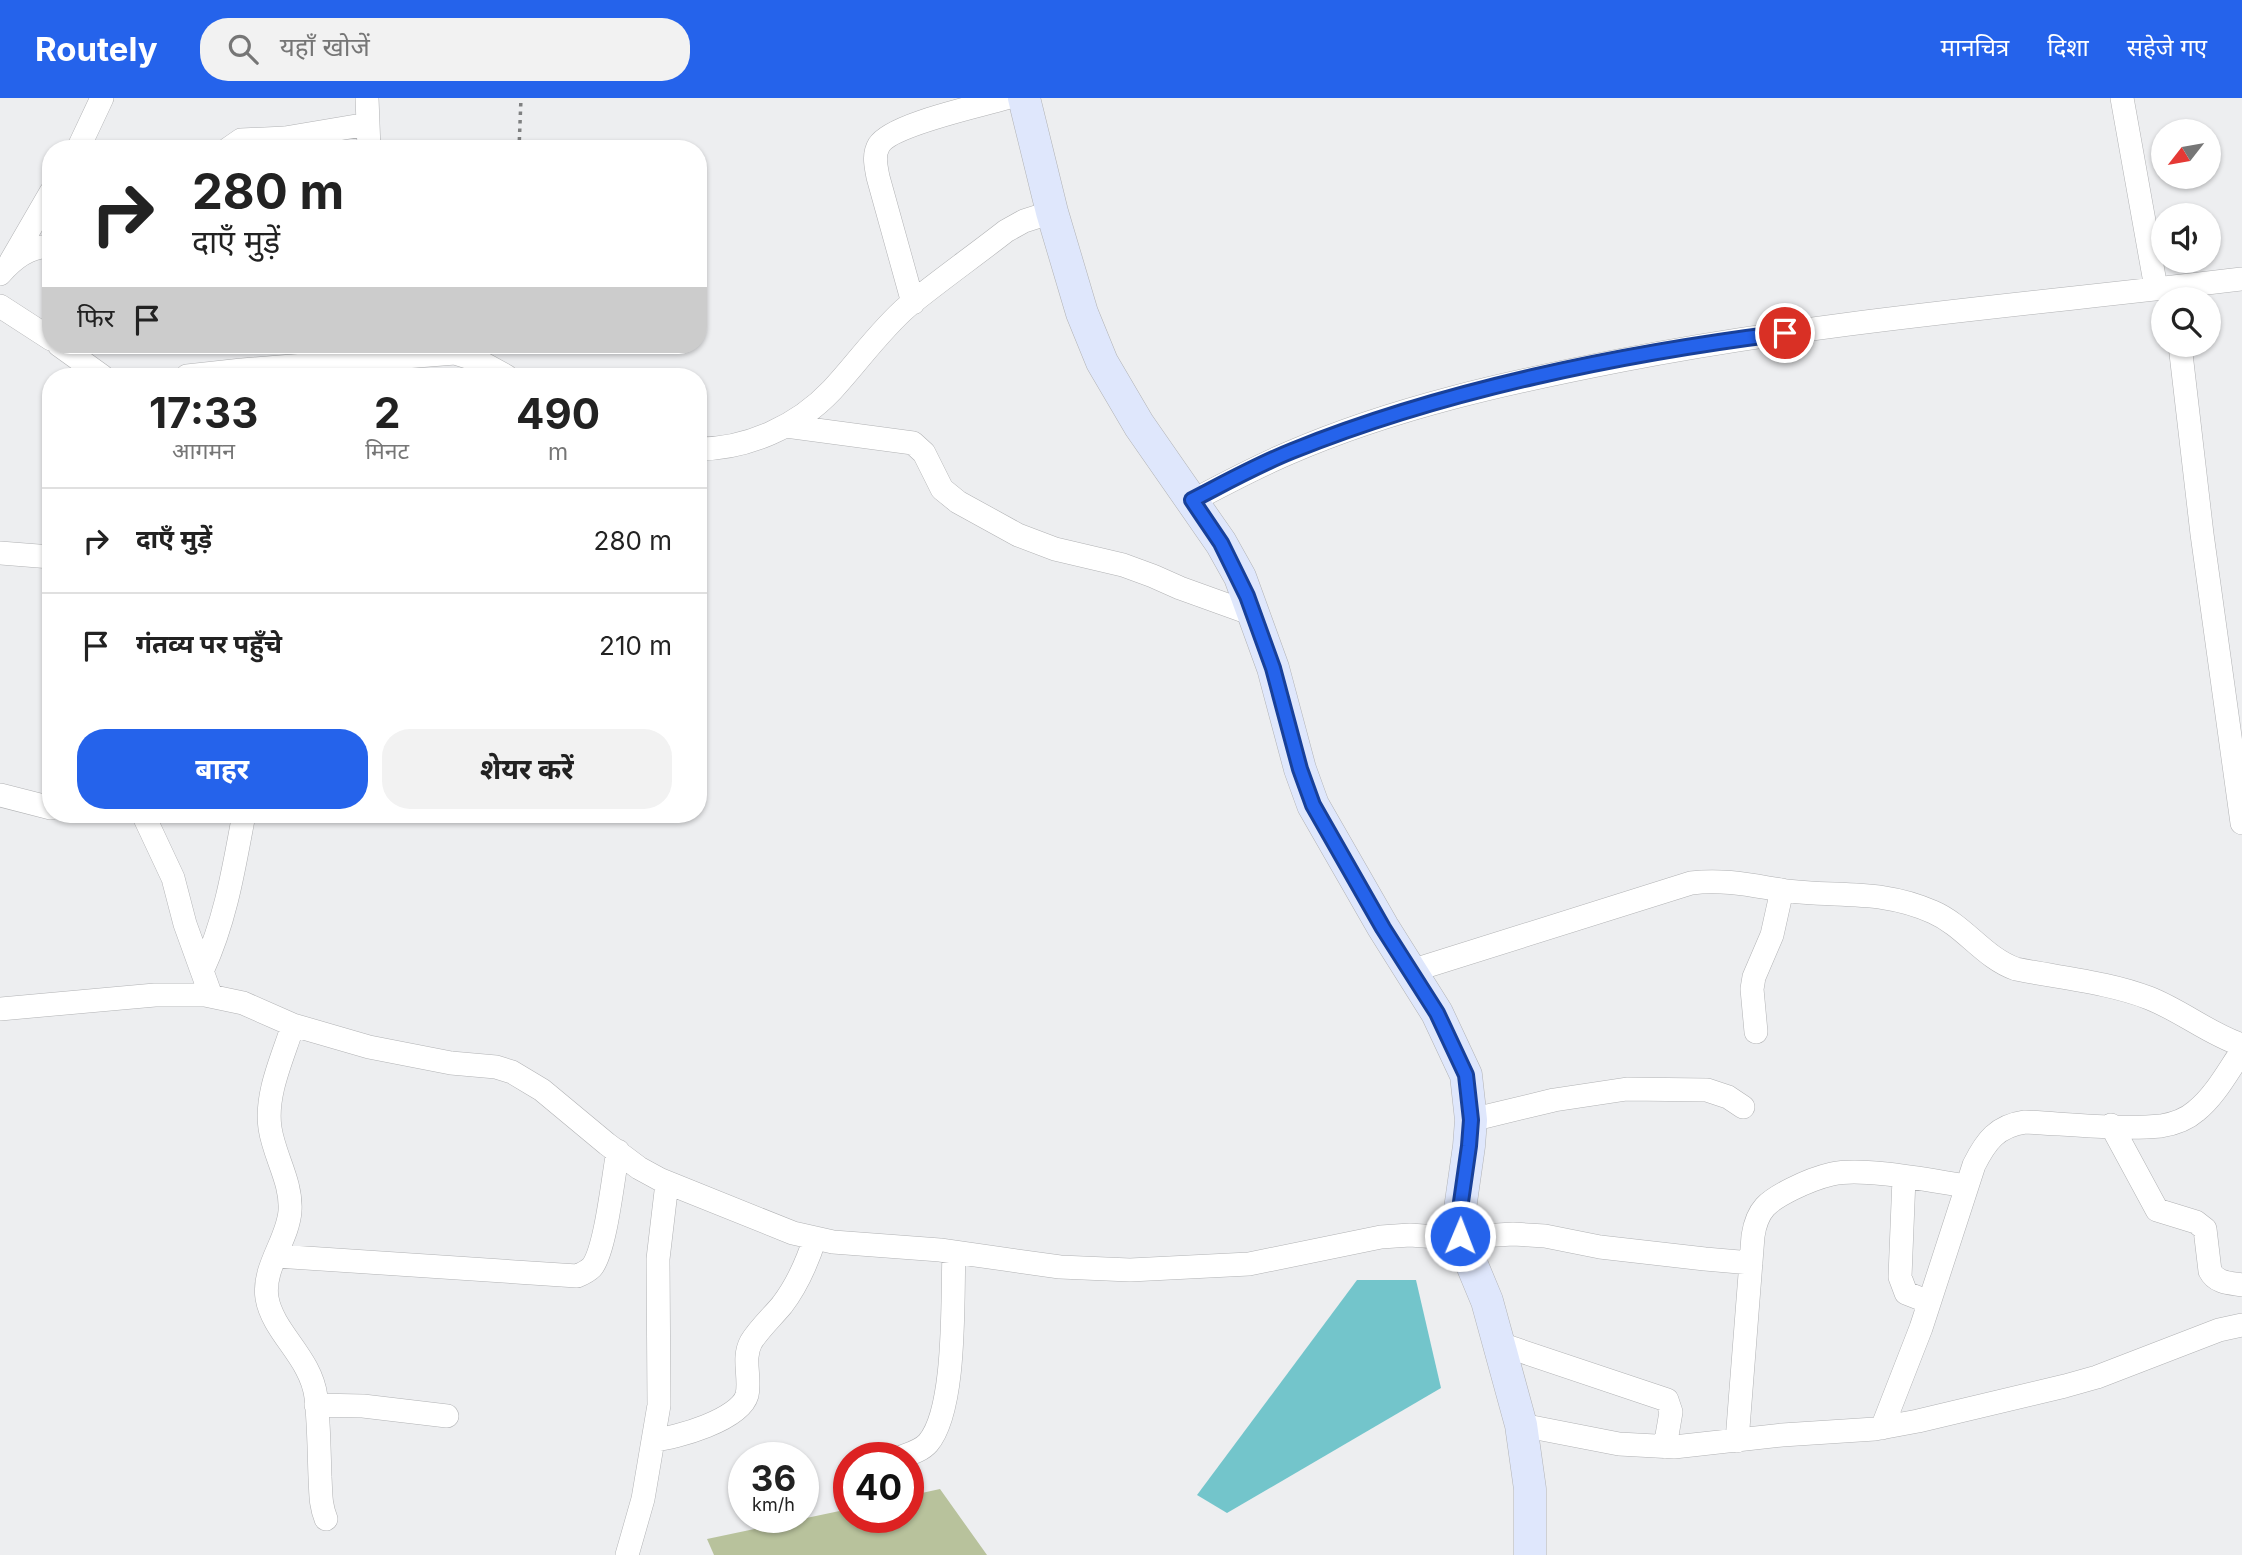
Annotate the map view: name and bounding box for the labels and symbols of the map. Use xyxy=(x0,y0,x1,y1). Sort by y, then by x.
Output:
north arrow xyxy=(2151,119,2221,189)
pin xyxy=(1755,303,1815,363)
position arrow xyxy=(1423,1199,1497,1273)
speed limit sign: 40 xyxy=(833,1442,924,1533)

